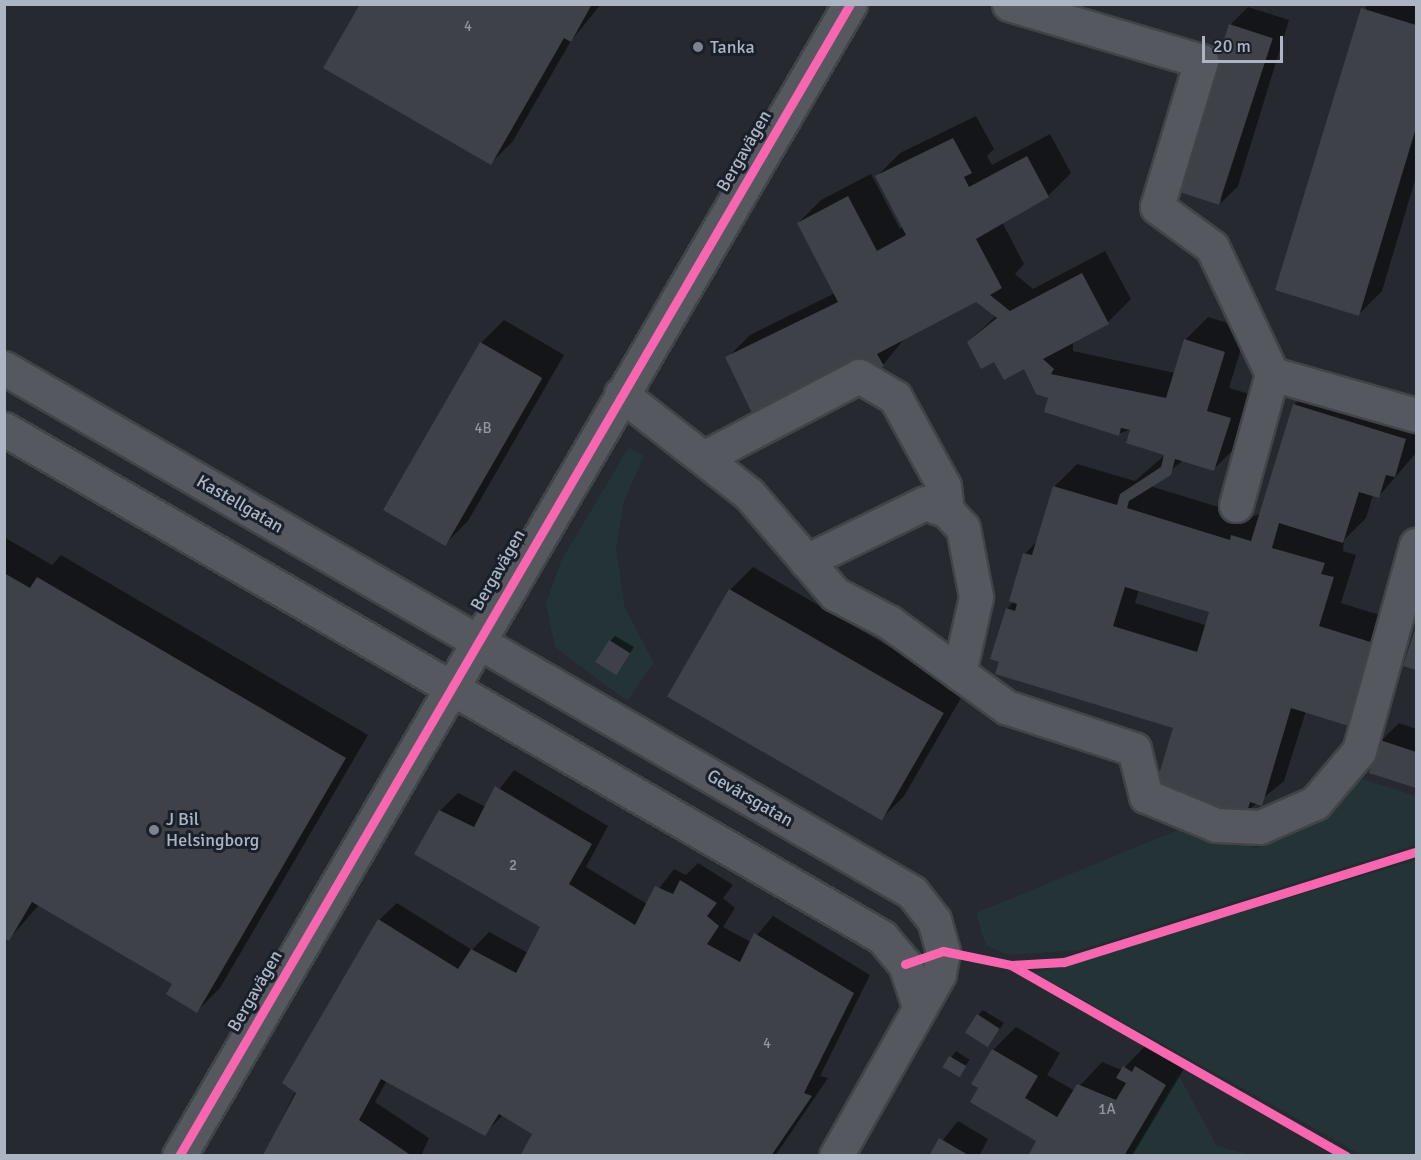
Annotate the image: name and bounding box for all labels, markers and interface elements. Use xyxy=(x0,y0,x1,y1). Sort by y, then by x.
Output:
house number: 4 xyxy=(464,18,472,36)
scale bar xyxy=(1205,24,1286,62)
text: 20 m xyxy=(1213,35,1251,57)
place label: Tanka xyxy=(710,36,755,58)
marker: Tanka xyxy=(691,40,705,54)
street label: Bergavägen xyxy=(712,107,776,195)
house number: 4B xyxy=(474,420,492,438)
street label: Kastellgatan xyxy=(193,470,287,538)
street label: Bergavägen xyxy=(466,526,530,614)
street label: Gevärsgatan xyxy=(703,765,797,831)
place label: J Bil Helsingborg xyxy=(166,809,259,852)
marker: J Bil Helsingborg xyxy=(147,823,161,837)
house number: 2 xyxy=(509,857,517,875)
street label: Bergavägen xyxy=(223,947,287,1035)
house number: 4 xyxy=(763,1035,771,1053)
house number: 1A xyxy=(1098,1101,1116,1119)

